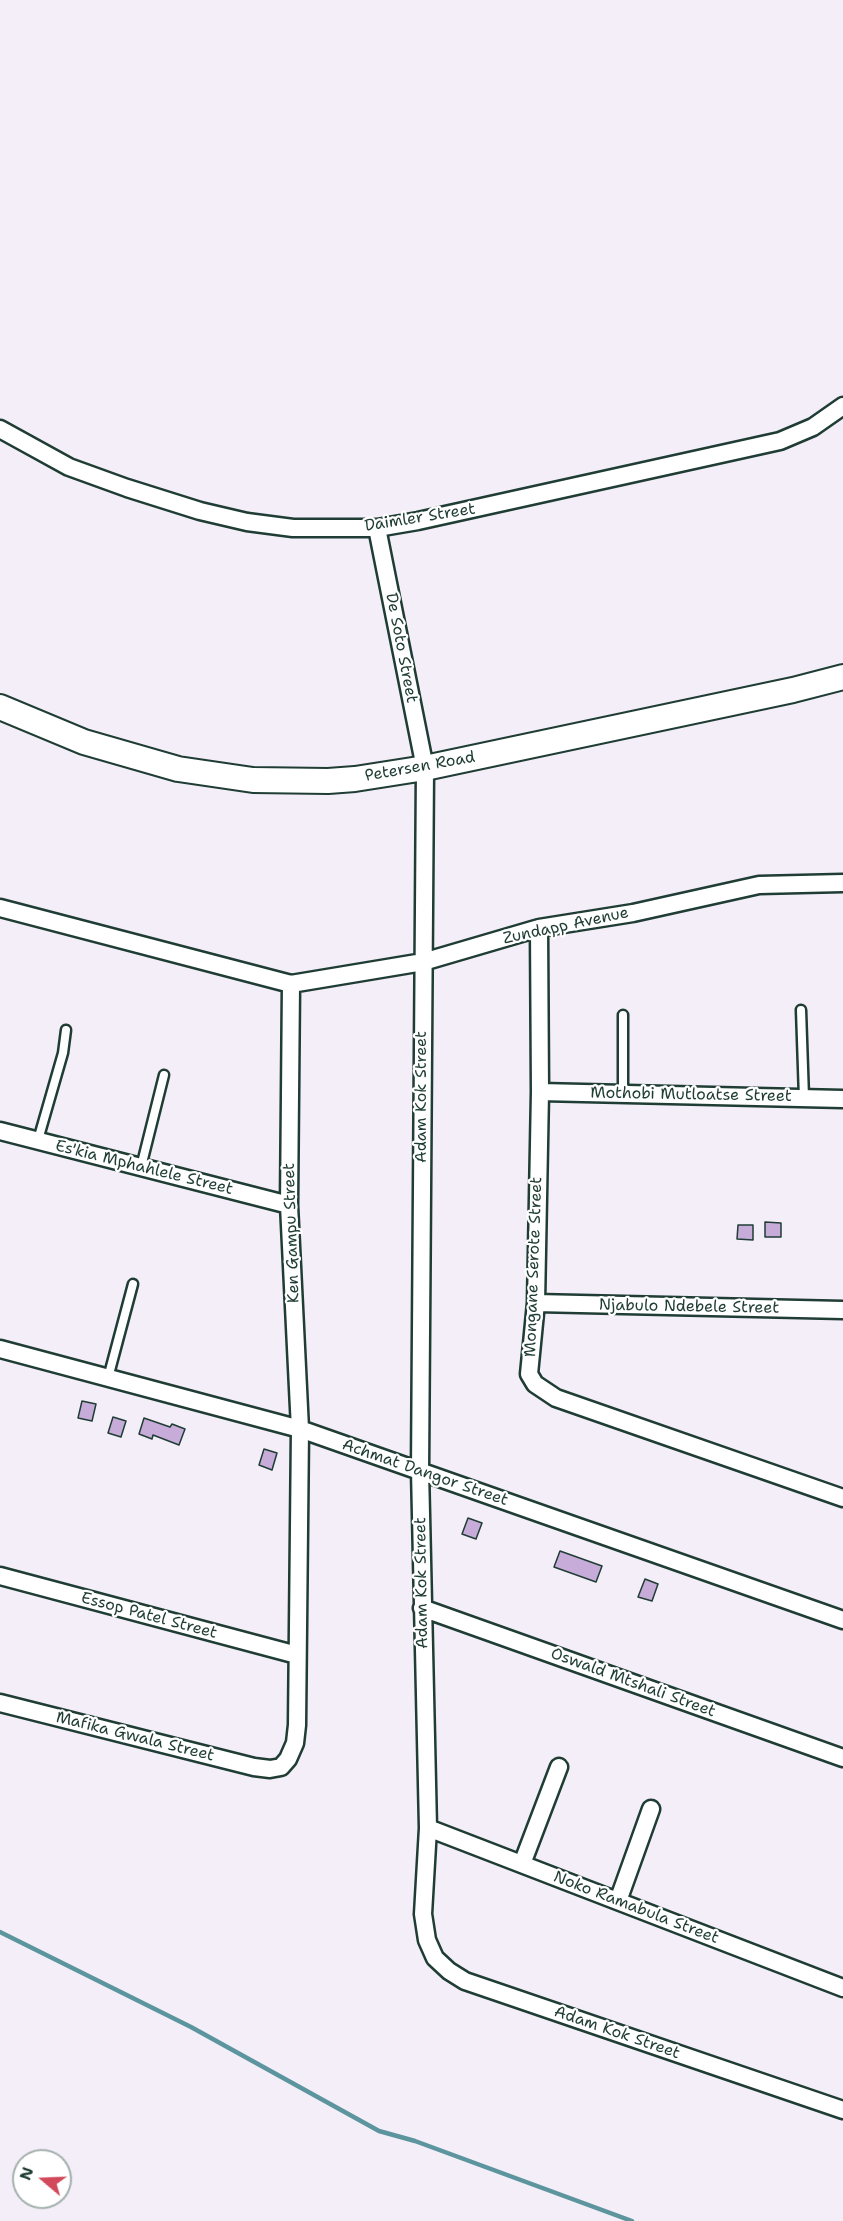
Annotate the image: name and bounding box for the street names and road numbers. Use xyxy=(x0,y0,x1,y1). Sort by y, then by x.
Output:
street label: Daimler Street xyxy=(363,500,477,536)
street label: De Soto Street xyxy=(381,591,421,705)
street label: Petersen Road xyxy=(363,748,477,786)
street label: Zundapp Avenue xyxy=(501,903,631,949)
street label: Adam Kok Street xyxy=(412,1031,432,1163)
street label: Mothobi Mutloatse Street xyxy=(590,1084,792,1106)
street label: Es'kia Mphahlele Street xyxy=(53,1137,235,1199)
street label: Ken Gampu Street xyxy=(280,1162,304,1304)
street label: Mongane Serote Street xyxy=(521,1177,547,1357)
street label: Njabulo Ndebele Street xyxy=(599,1296,779,1318)
street label: Achmat Dangor Street xyxy=(339,1436,511,1510)
street label: Adam Kok Street xyxy=(411,1517,433,1649)
street label: Essop Patel Street xyxy=(79,1589,219,1643)
street label: Oswald Mtshali Street xyxy=(548,1644,718,1722)
street label: Mafika Gwala Street xyxy=(54,1708,216,1766)
street label: Noko Ramabula Street xyxy=(551,1868,721,1948)
street label: Adam Kok Street xyxy=(552,2002,682,2064)

